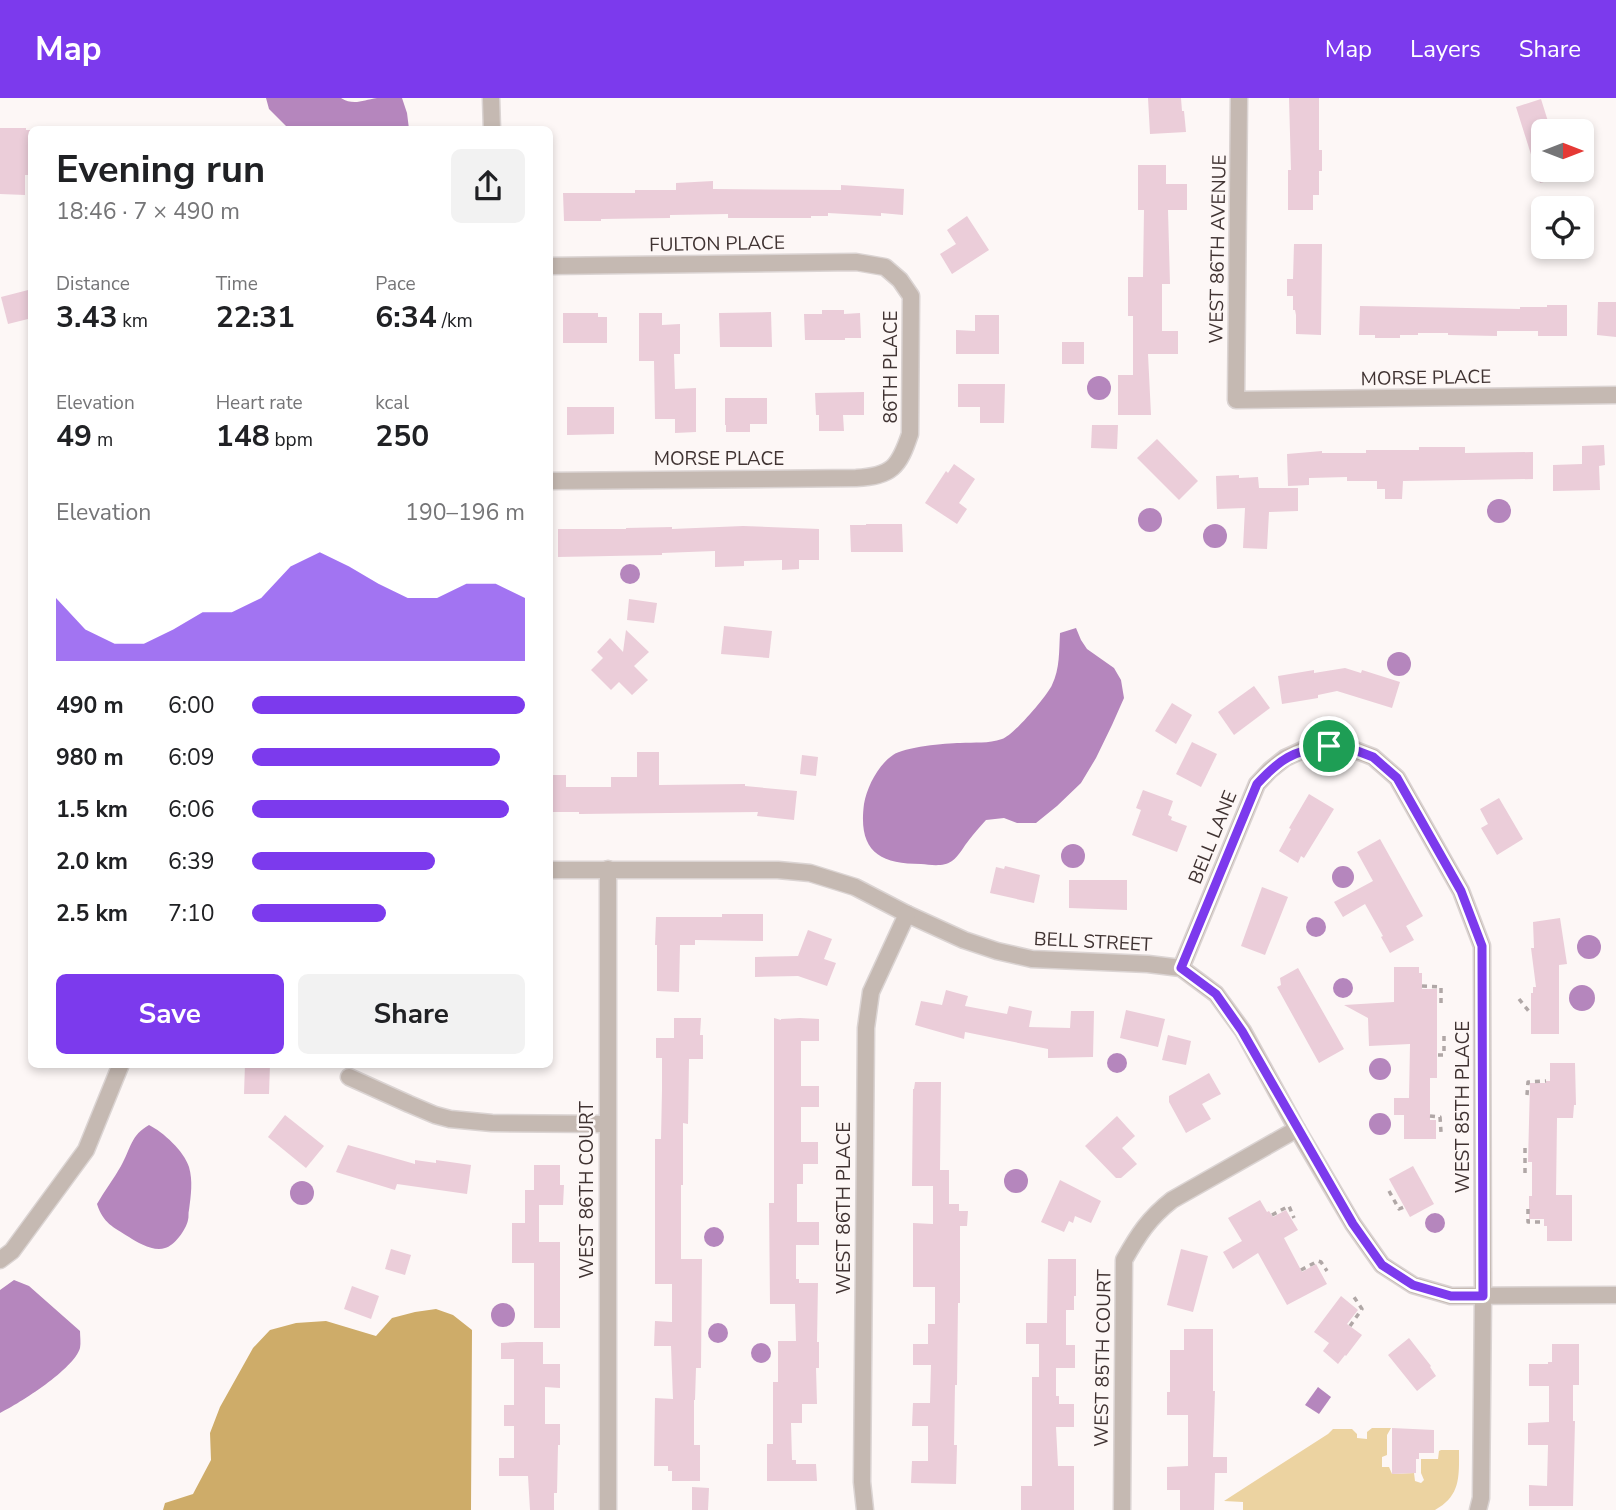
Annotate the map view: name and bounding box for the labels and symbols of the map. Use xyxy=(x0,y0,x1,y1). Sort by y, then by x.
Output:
north arrow xyxy=(1531,119,1594,182)
street label: WEST 86TH AVENUE xyxy=(1203,154,1233,344)
street label: FULTON PLACE xyxy=(649,230,785,258)
street label: 86TH PLACE xyxy=(878,310,904,424)
street label: MORSE PLACE xyxy=(1360,364,1492,392)
street label: MORSE PLACE xyxy=(654,446,784,472)
pin xyxy=(1299,716,1359,776)
street label: BELL LANE xyxy=(1182,787,1243,888)
street label: BELL STREET xyxy=(1033,926,1153,958)
street label: WEST 85TH PLACE xyxy=(1450,1021,1476,1193)
street label: WEST 86TH COURT xyxy=(574,1101,600,1279)
street label: WEST 86TH PLACE xyxy=(831,1122,857,1294)
street label: WEST 85TH COURT xyxy=(1088,1268,1118,1447)

